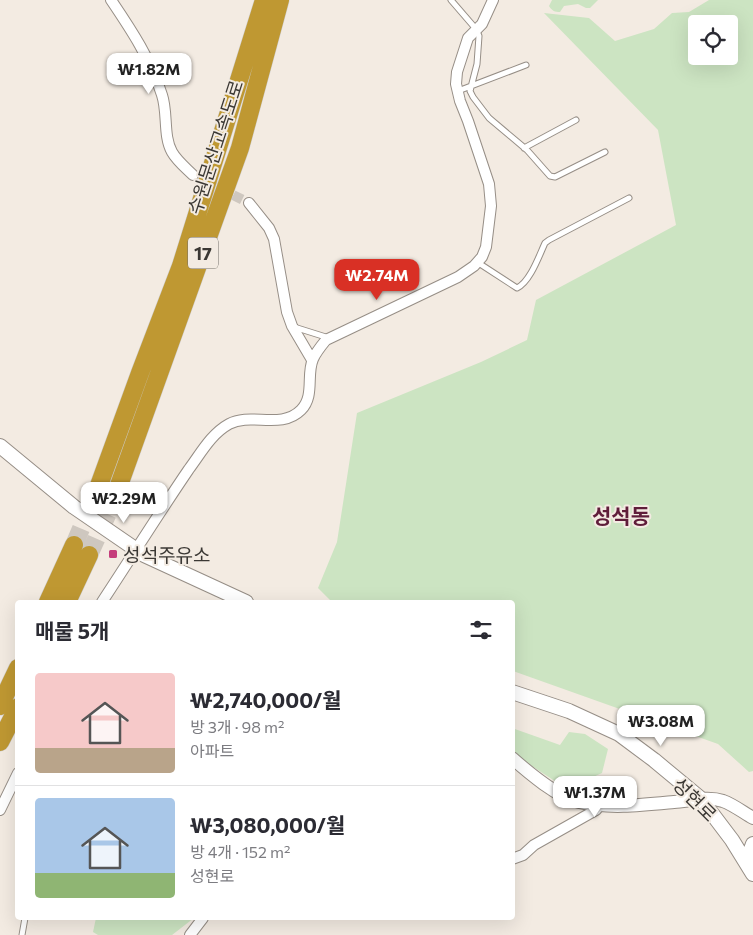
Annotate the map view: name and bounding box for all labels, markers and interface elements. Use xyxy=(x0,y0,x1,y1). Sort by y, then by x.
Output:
map controls xyxy=(688,15,738,65)
button: locate xyxy=(688,15,738,65)
pin: ₩1.82M xyxy=(108,52,190,95)
text: ₩1.82M xyxy=(118,59,180,78)
street label: 수원문산고속도로 xyxy=(182,77,248,217)
road number: 17 xyxy=(188,238,218,268)
pin: ₩2.74M xyxy=(336,258,418,301)
text: ₩2.74M xyxy=(345,265,409,284)
pin: ₩2.29M xyxy=(83,482,165,524)
text: ₩2.29M xyxy=(92,488,156,507)
district label: 성석동 xyxy=(592,503,650,528)
place label: 성석주유소 xyxy=(123,543,210,566)
marker: 성석주유소 xyxy=(107,548,119,560)
icon: filters xyxy=(467,616,495,644)
text: 매물 5개 xyxy=(35,618,109,643)
text: ₩2,740,000/월 xyxy=(190,687,342,712)
icon: home xyxy=(75,693,135,753)
pin: ₩3.08M xyxy=(620,704,702,747)
text: ₩3.08M xyxy=(628,711,694,730)
text: 방 3개 · 98 m² xyxy=(190,717,284,736)
text: 아파트 xyxy=(190,741,234,760)
street label: 성현로 xyxy=(668,772,722,826)
pin: ₩1.37M xyxy=(554,776,636,818)
text: ₩1.37M xyxy=(564,782,626,801)
text: ₩3,080,000/월 xyxy=(190,812,345,837)
icon: home xyxy=(75,818,135,878)
text: 방 4개 · 152 m² xyxy=(190,842,290,861)
text: 성현로 xyxy=(190,866,234,885)

